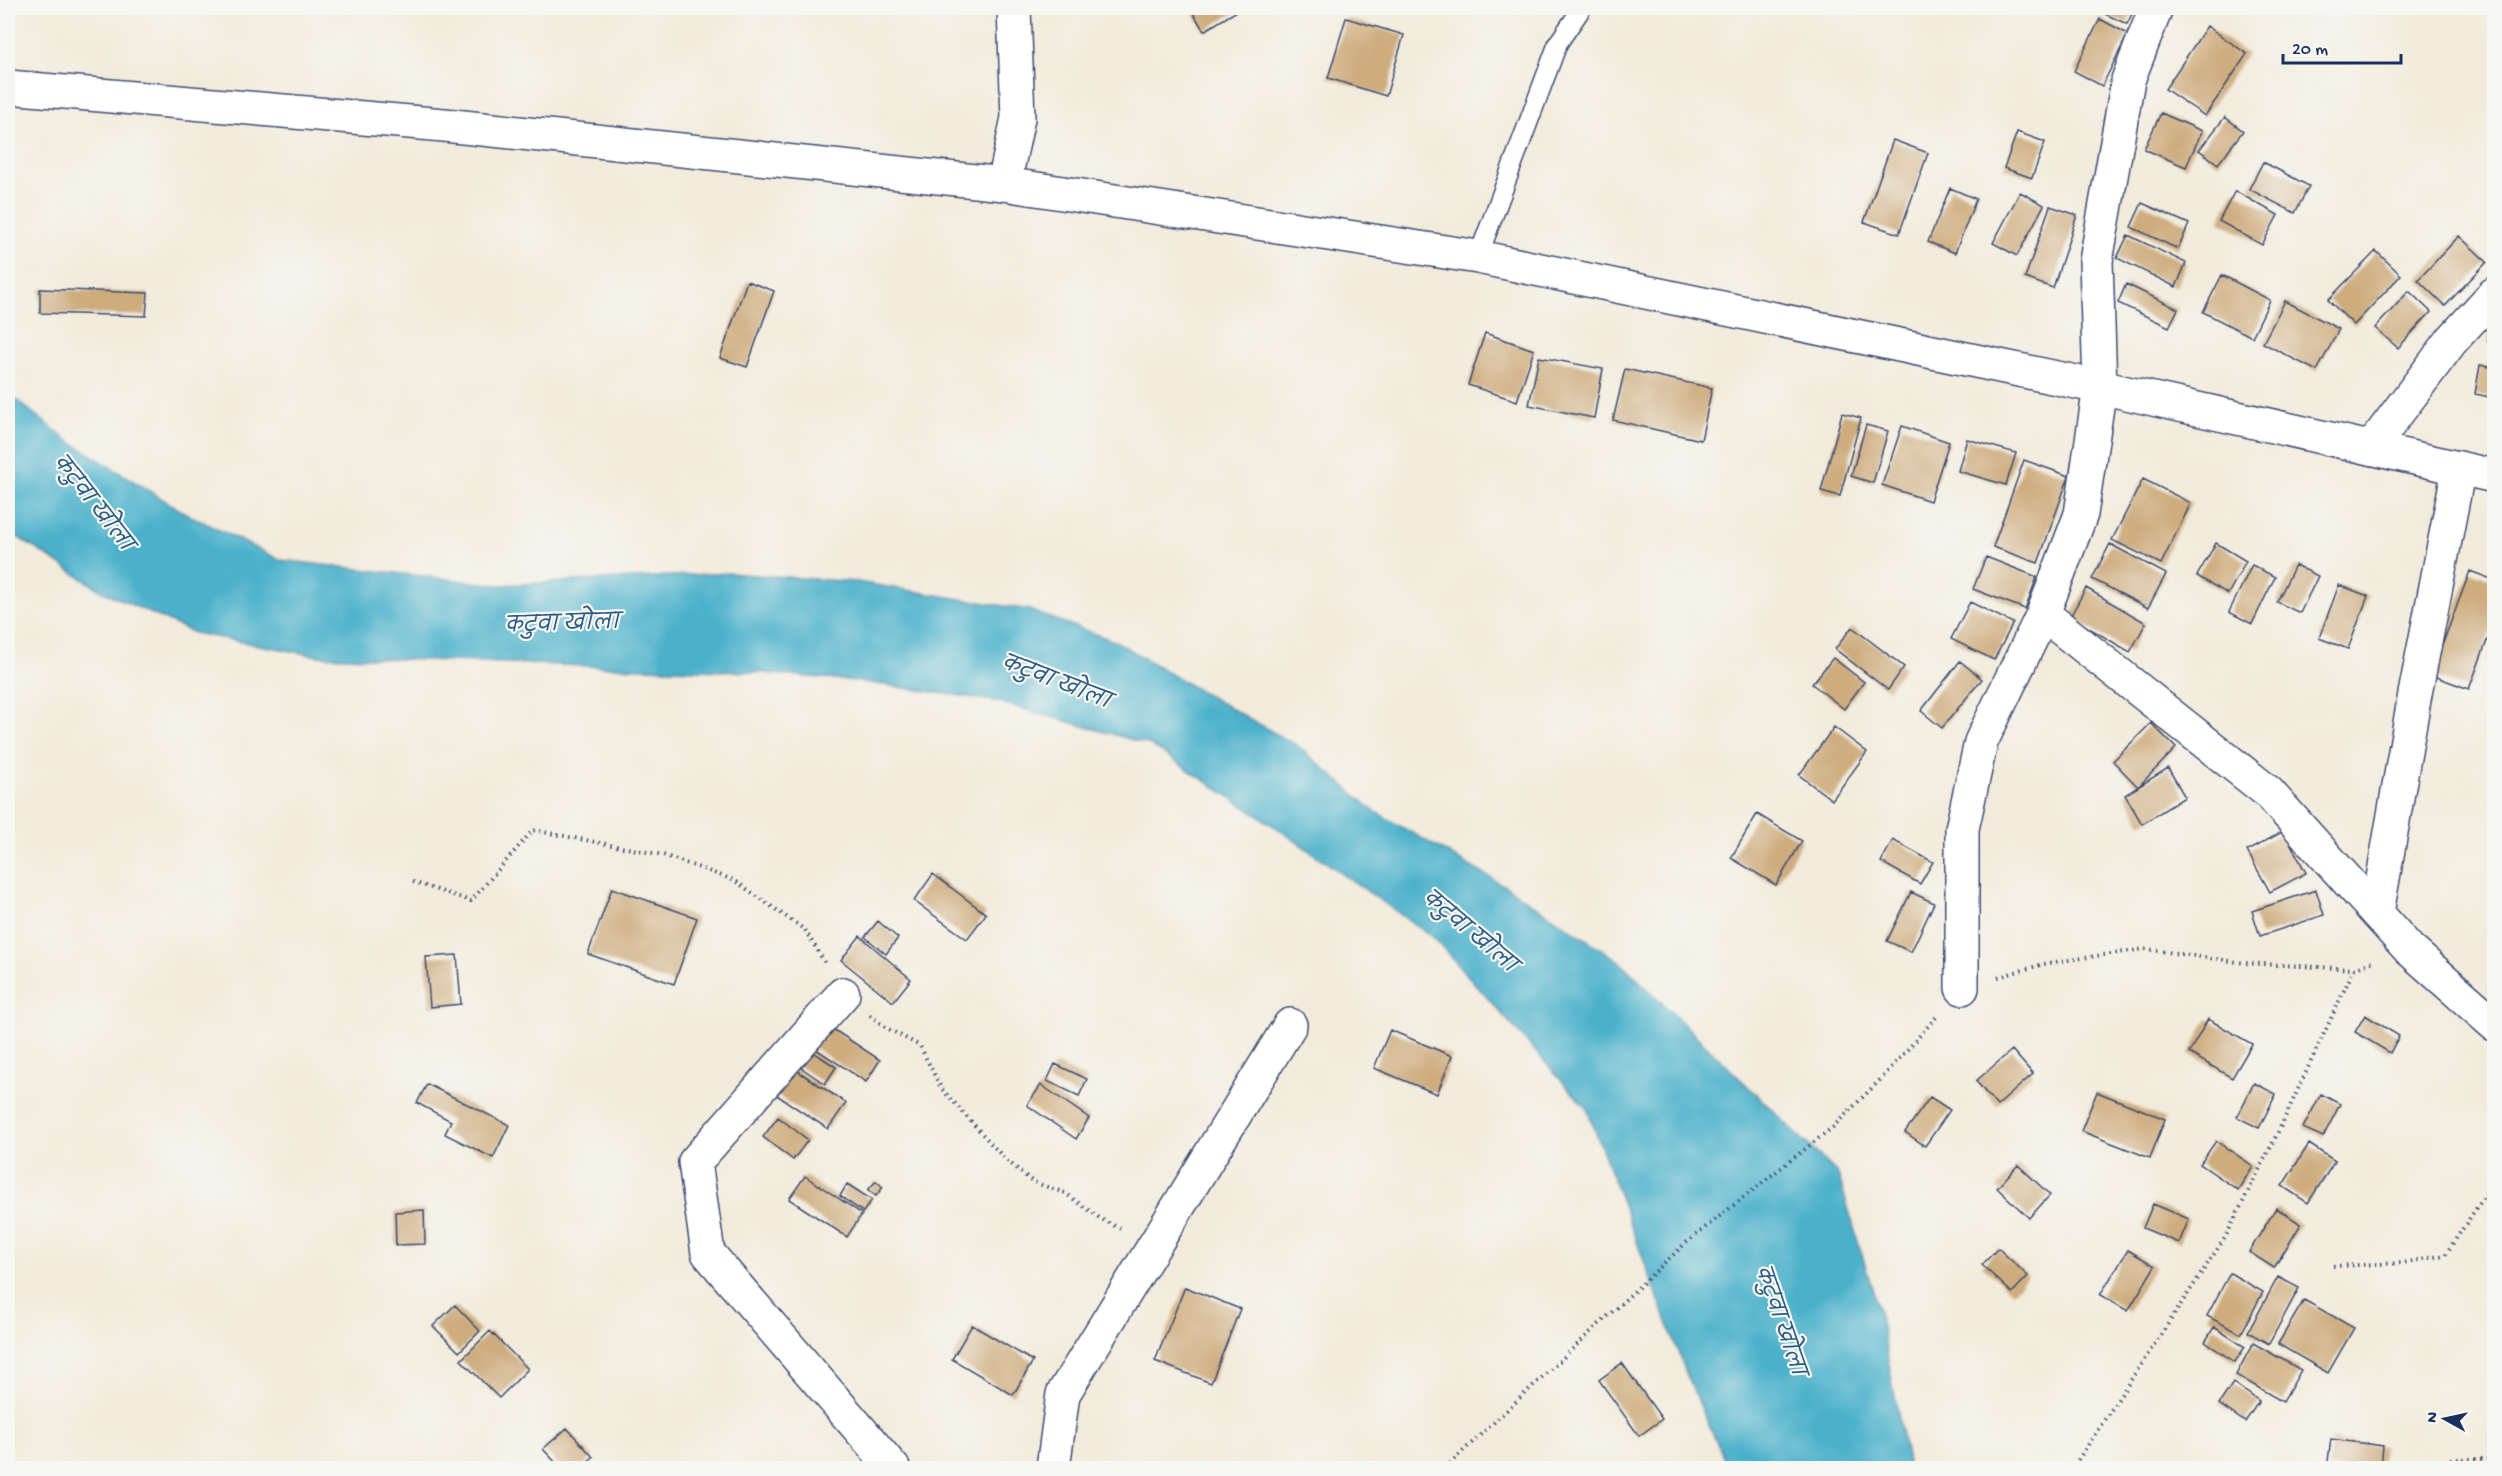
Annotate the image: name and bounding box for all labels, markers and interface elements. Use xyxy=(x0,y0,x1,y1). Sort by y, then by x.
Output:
scale bar xyxy=(2283,27,2402,65)
text: 20 m xyxy=(2292,40,2328,61)
water label: कटुवा खोला xyxy=(46,446,146,561)
water label: कटुवा खोला xyxy=(504,603,625,640)
water label: कटुवा खोला xyxy=(997,644,1121,718)
water label: कटुवा खोला xyxy=(1416,881,1529,983)
water label: कटुवा खोला xyxy=(1748,1260,1818,1384)
north arrow xyxy=(2415,1389,2475,1449)
text: N xyxy=(2423,1410,2444,1424)

